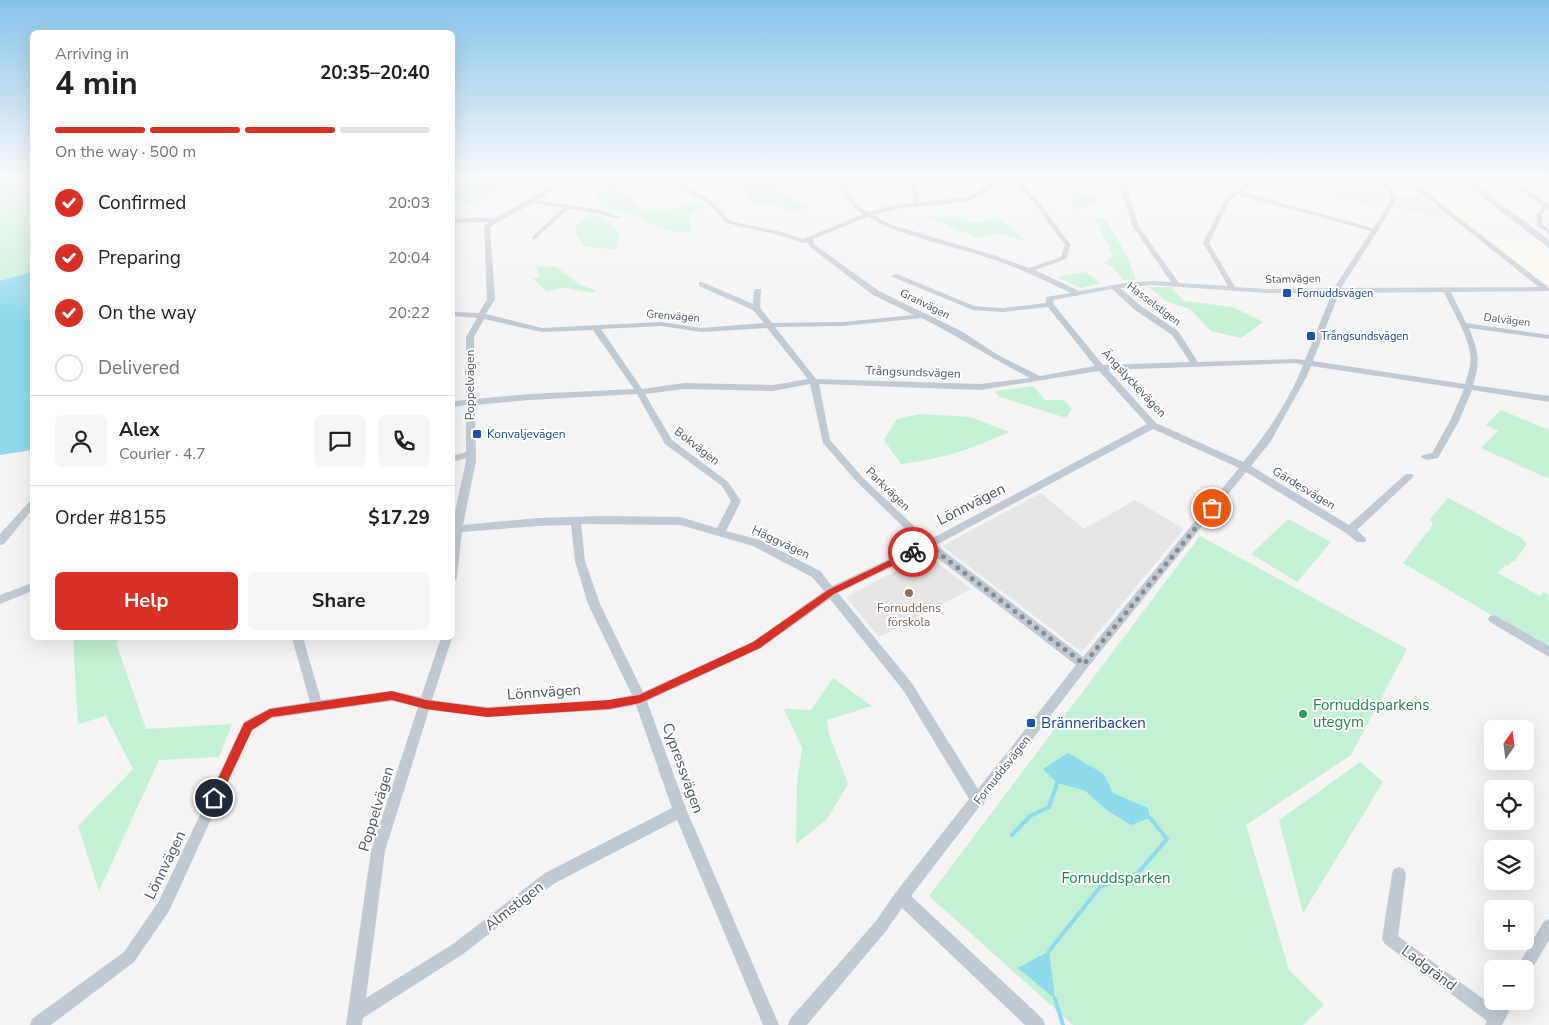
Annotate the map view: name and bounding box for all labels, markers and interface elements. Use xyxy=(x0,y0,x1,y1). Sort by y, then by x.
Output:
text: Arriving in xyxy=(55,43,129,65)
text: 20:35–20:40 xyxy=(320,60,430,86)
text: 4 min xyxy=(55,62,138,105)
text: On the way · 500 m xyxy=(55,141,196,163)
icon: check xyxy=(55,189,83,217)
text: Confirmed xyxy=(98,190,186,216)
text: 20:03 xyxy=(388,192,430,214)
icon: check xyxy=(55,244,83,272)
text: Preparing xyxy=(98,245,181,271)
text: 20:04 xyxy=(388,247,430,269)
street label: Stamvägen xyxy=(1265,271,1321,287)
street label: Hasselstigen xyxy=(1124,279,1184,329)
street label: Granvägen xyxy=(898,285,952,323)
place label: Fornuddsvägen xyxy=(1297,286,1373,301)
marker: Fornuddsvägen xyxy=(1281,287,1293,299)
icon: check xyxy=(55,299,83,327)
text: On the way xyxy=(98,300,196,326)
text: 20:22 xyxy=(388,302,430,324)
street label: Grenvägen xyxy=(646,306,700,326)
street label: Dalvägen xyxy=(1483,310,1531,330)
place label: Trångsundsvägen xyxy=(1321,329,1408,344)
marker: Trångsundsvägen xyxy=(1305,330,1317,342)
street label: Ängslyckevägen xyxy=(1098,345,1170,421)
street label: Poppelvägen xyxy=(462,350,478,420)
text: Delivered xyxy=(98,355,180,381)
street label: Trångsundsvägen xyxy=(865,362,961,382)
button: person xyxy=(55,415,107,467)
button: chat xyxy=(314,415,366,467)
button: phone xyxy=(378,415,430,467)
text: Alex xyxy=(119,417,160,443)
street label: Bokvägen xyxy=(671,423,723,469)
place label: Konvaljevägen xyxy=(487,426,566,442)
marker: Konvaljevägen xyxy=(471,428,483,440)
text: Courier · 4.7 xyxy=(119,443,205,465)
street label: Gärdesvägen xyxy=(1269,463,1339,513)
street label: Parkvägen xyxy=(862,464,914,514)
street label: Lönnvägen xyxy=(933,478,1009,530)
pin xyxy=(1191,487,1233,529)
icon: bag xyxy=(1198,494,1226,522)
text: Order #8155 xyxy=(55,505,166,531)
text: $17.29 xyxy=(368,505,430,531)
street label: Häggvägen xyxy=(749,522,813,562)
courier xyxy=(888,527,938,577)
icon: bike xyxy=(899,538,927,566)
button: Help xyxy=(55,572,238,630)
button: Share xyxy=(248,572,430,630)
marker: Fornuddens förskola xyxy=(903,587,915,599)
place label: Fornuddens förskola xyxy=(877,600,941,630)
street label: Lönnvägen xyxy=(506,679,582,705)
place label: Fornuddsparkens utegym xyxy=(1313,695,1429,732)
marker: Fornuddsparkens utegym xyxy=(1297,708,1309,720)
place label: Bränneribacken xyxy=(1041,713,1146,733)
marker: Bränneribacken xyxy=(1025,717,1037,729)
street label: Cypressvägen xyxy=(657,720,709,816)
north arrow xyxy=(1484,720,1534,770)
map controls xyxy=(1484,720,1534,1010)
street label: Fornuddsvägen xyxy=(970,732,1034,808)
street label: Poppelvägen xyxy=(354,764,398,854)
pin xyxy=(193,777,235,819)
button: locate xyxy=(1484,780,1534,830)
icon: home xyxy=(200,784,228,812)
street label: Lönnvägen xyxy=(140,827,190,903)
button: layers xyxy=(1484,840,1534,890)
park label: Fornuddsparken xyxy=(1061,868,1171,888)
street label: Almstigen xyxy=(481,877,547,935)
button: + xyxy=(1484,900,1534,950)
street label: Ladgränd xyxy=(1397,941,1461,995)
button: − xyxy=(1484,960,1534,1010)

